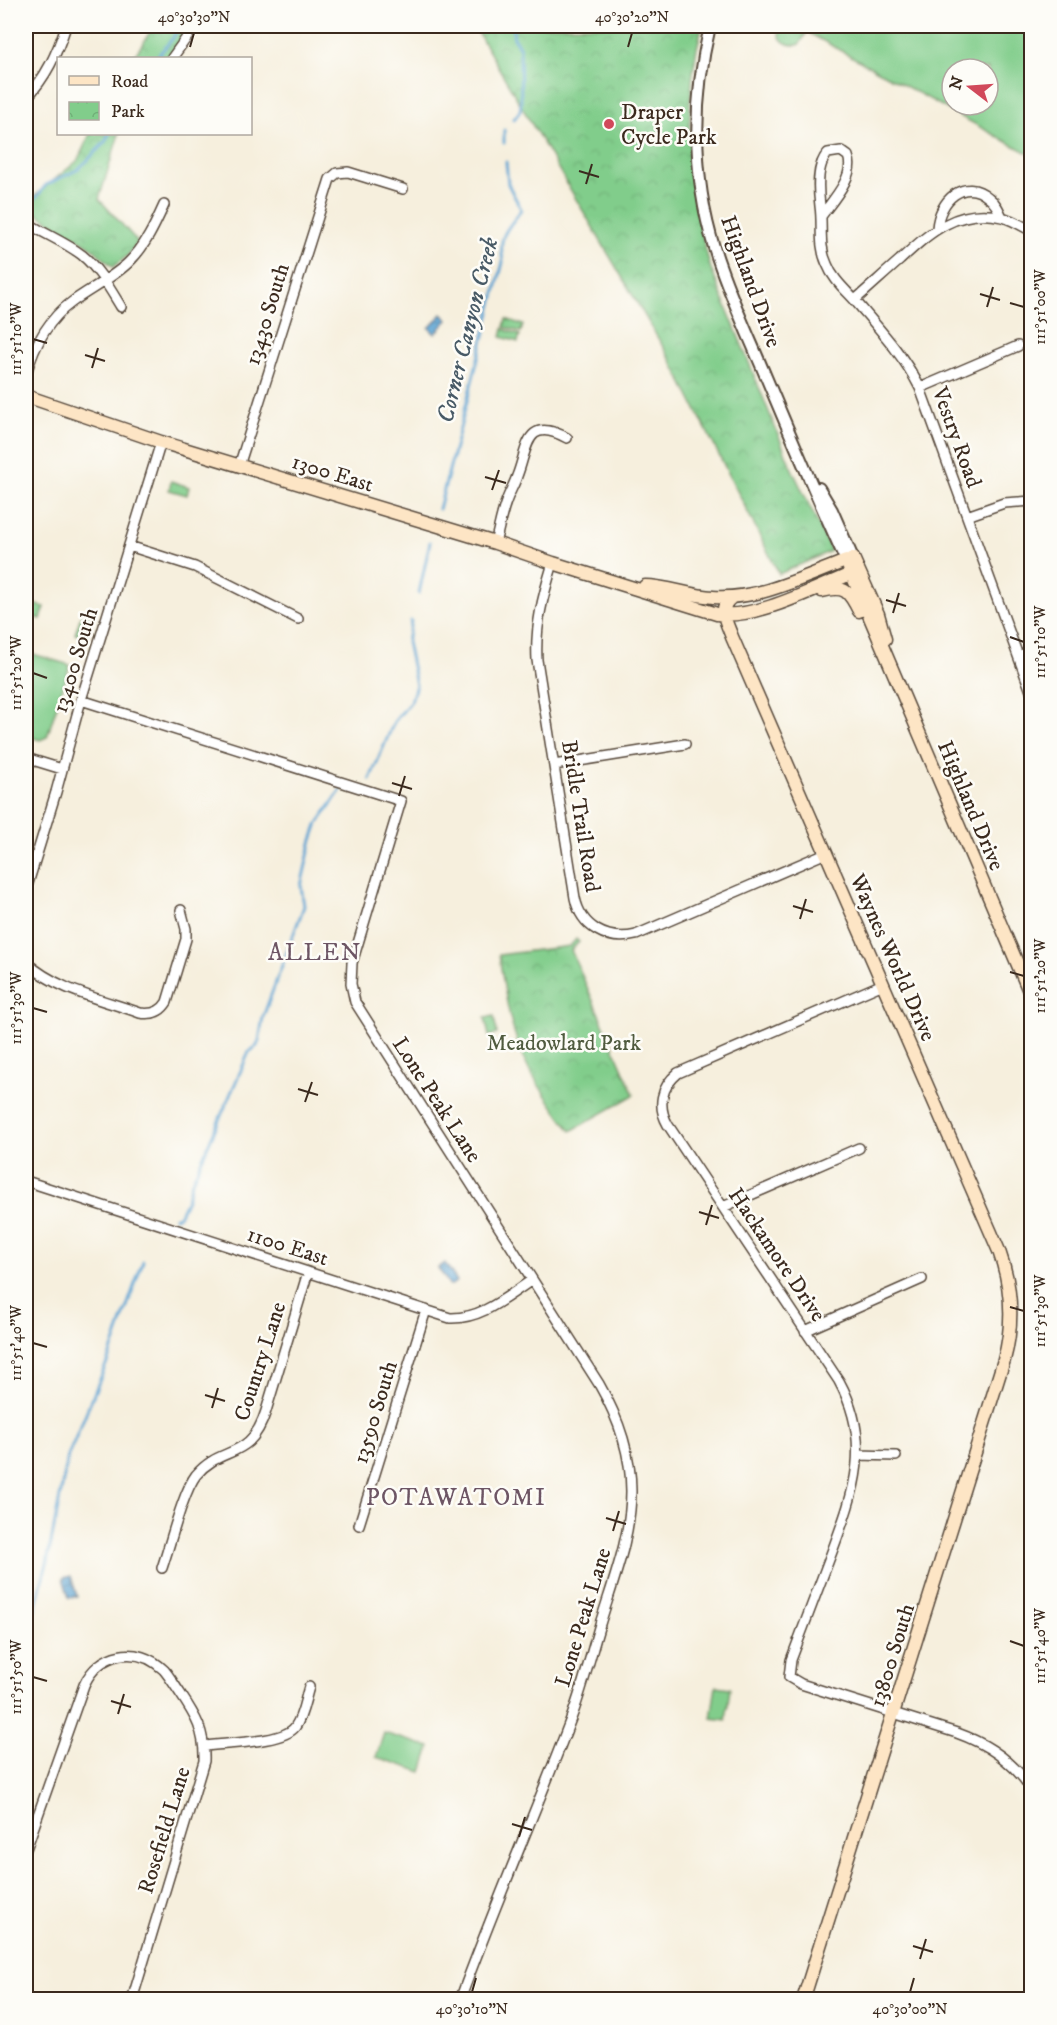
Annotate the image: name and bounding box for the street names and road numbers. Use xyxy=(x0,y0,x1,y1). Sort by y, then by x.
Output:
street label: Highland Drive xyxy=(714,212,787,351)
street label: 13430 South xyxy=(239,260,296,369)
street label: Vestry Road xyxy=(926,383,987,492)
street label: 1300 East xyxy=(288,448,377,499)
street label: 13400 South xyxy=(47,604,104,716)
street label: Highland Drive xyxy=(931,737,1010,875)
street label: Bridle Trail Road xyxy=(555,738,606,894)
street label: Waynes World Drive xyxy=(843,869,942,1045)
street label: Lone Peak Lane xyxy=(386,1032,487,1168)
street label: Hackamore Drive xyxy=(722,1183,831,1327)
street label: 1100 East xyxy=(244,1221,332,1272)
street label: Country Lane xyxy=(229,1299,292,1424)
street label: 13590 South xyxy=(347,1357,404,1467)
street label: Lone Peak Lane xyxy=(549,1545,617,1690)
street label: 13800 South xyxy=(864,1600,921,1711)
street label: Rosefield Lane xyxy=(132,1764,197,1897)

